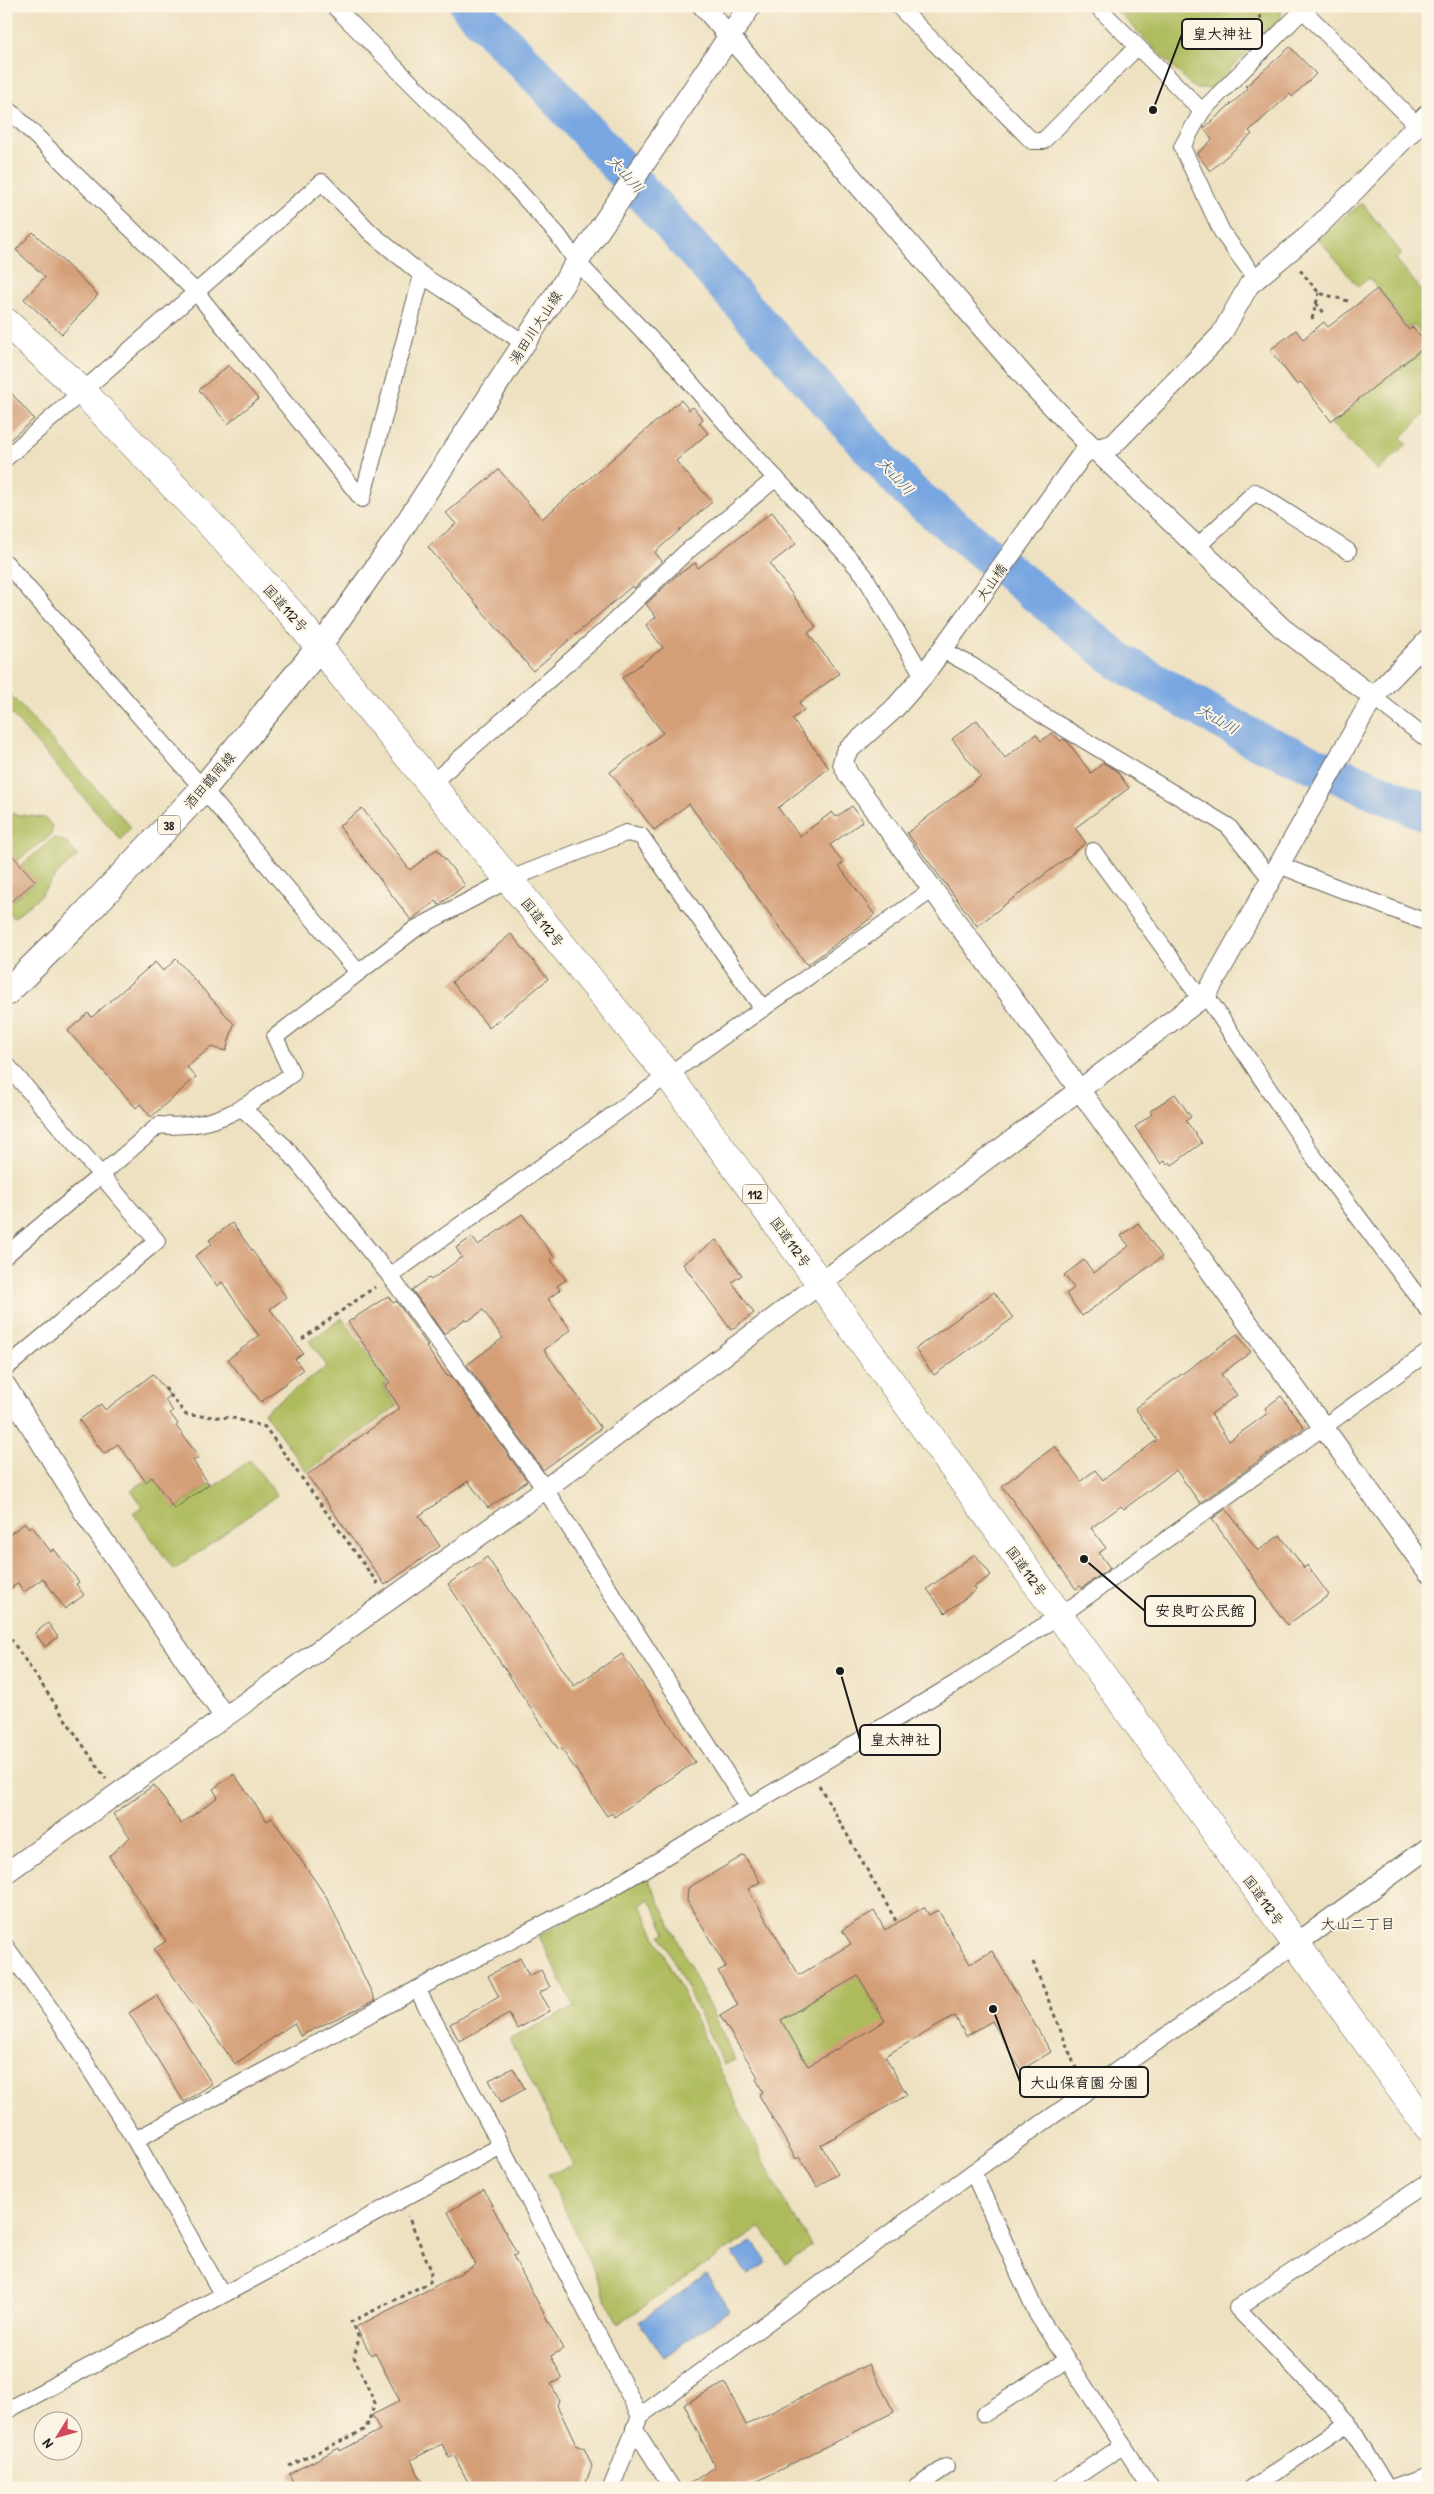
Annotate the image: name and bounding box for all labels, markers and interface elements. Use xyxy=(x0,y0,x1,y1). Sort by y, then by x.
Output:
callout: 皇大神社 xyxy=(1182,19,1262,49)
text: 皇大神社 xyxy=(1192,23,1252,44)
water label: 大山川 xyxy=(603,150,649,198)
street label: 湯田川大山線 xyxy=(504,287,566,367)
water label: 大山川 xyxy=(873,452,919,500)
street label: 大山橋 xyxy=(971,559,1011,605)
street label: 国道112号 xyxy=(259,580,313,636)
water label: 大山川 xyxy=(1193,699,1243,739)
street label: 酒田鶴岡線 xyxy=(179,747,239,813)
road number: 38 xyxy=(158,816,180,834)
street label: 国道112号 xyxy=(517,893,569,951)
road number: 112 xyxy=(742,1184,768,1204)
street label: 国道112号 xyxy=(766,1213,816,1271)
street label: 国道112号 xyxy=(1002,1542,1052,1600)
callout: 安良町公民館 xyxy=(1145,1596,1255,1626)
text: 安良町公民館 xyxy=(1155,1600,1245,1621)
callout: 皇太神社 xyxy=(860,1725,940,1755)
text: 皇太神社 xyxy=(870,1729,930,1750)
street label: 国道112号 xyxy=(1239,1871,1289,1929)
district label: 大山二丁目 xyxy=(1320,1913,1396,1934)
callout: 大山保育園 分園 xyxy=(1020,2067,1148,2097)
text: 大山保育園 分園 xyxy=(1030,2072,1138,2093)
north arrow xyxy=(32,2412,82,2462)
text: N xyxy=(37,2435,57,2453)

